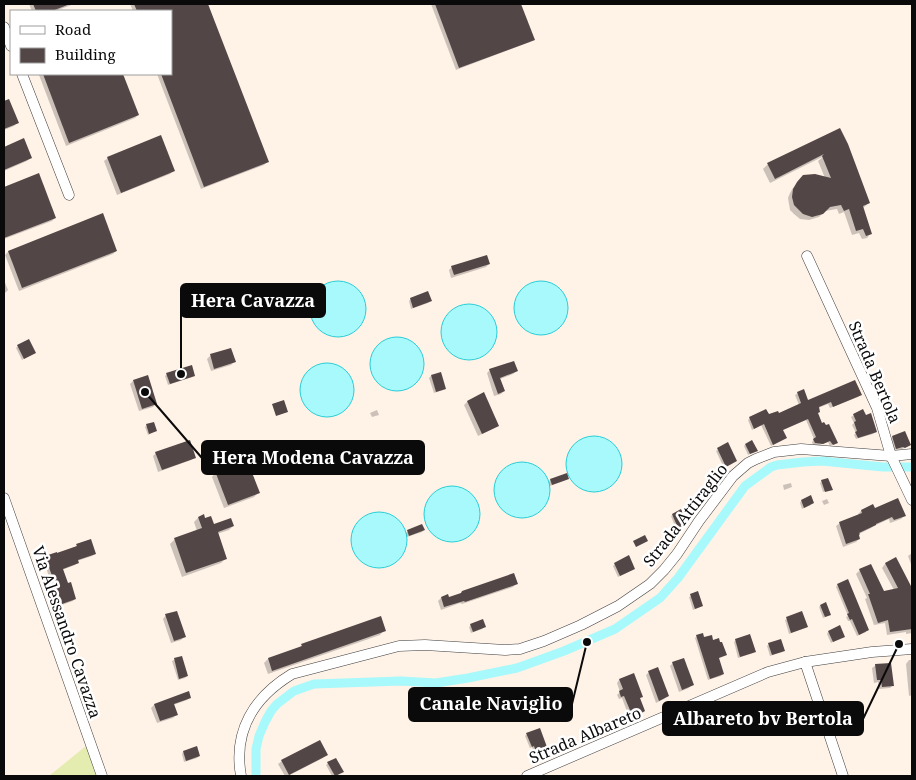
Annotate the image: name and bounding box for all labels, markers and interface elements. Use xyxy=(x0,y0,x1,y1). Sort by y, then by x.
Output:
legend xyxy=(10,10,172,75)
text: Road xyxy=(55,19,91,39)
text: Building xyxy=(55,44,116,64)
callout: Hera Cavazza xyxy=(181,284,325,317)
text: Hera Cavazza xyxy=(191,288,315,312)
street label: Strada Bertola xyxy=(844,318,906,426)
callout: Hera Modena Cavazza xyxy=(202,441,424,474)
text: Hera Modena Cavazza xyxy=(212,445,414,469)
street label: Strada Attiraglio xyxy=(638,459,732,571)
street label: Via Alessandro Cavazza xyxy=(27,543,107,721)
callout: Canale Naviglio xyxy=(409,688,572,721)
text: Canale Naviglio xyxy=(420,691,563,715)
street label: Strada Albareto xyxy=(526,702,644,768)
callout: Albareto bv Bertola xyxy=(663,702,863,735)
text: Albareto bv Bertola xyxy=(673,706,853,730)

